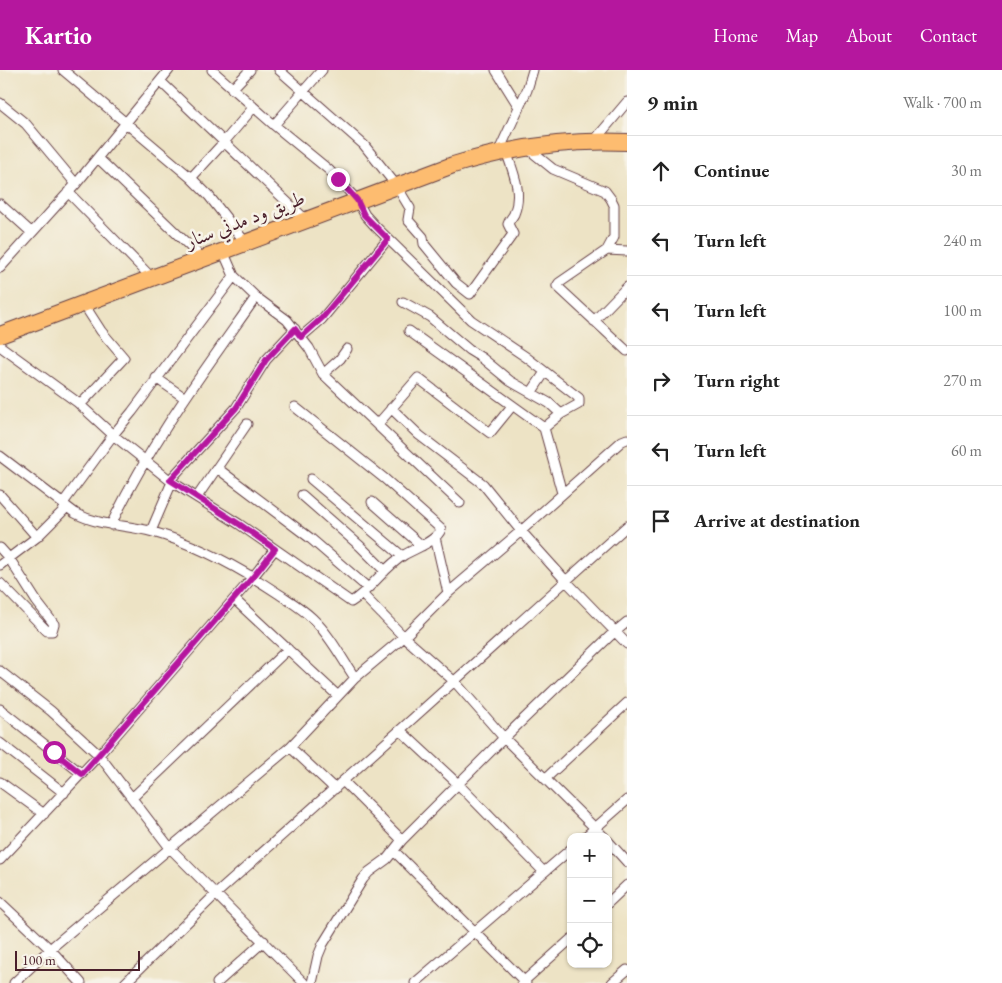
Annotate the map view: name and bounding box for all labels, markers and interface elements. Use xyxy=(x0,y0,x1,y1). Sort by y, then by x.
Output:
text: Kartio xyxy=(25,20,92,51)
text: Home xyxy=(713,24,758,47)
text: Map xyxy=(786,24,818,47)
text: About xyxy=(846,24,892,47)
text: Contact xyxy=(920,24,977,47)
text: 9 min xyxy=(647,89,698,116)
text: Walk · 700 m xyxy=(903,92,982,113)
icon: ahead xyxy=(647,157,675,185)
text: Continue xyxy=(694,158,769,183)
text: 30 m xyxy=(951,160,982,181)
route end xyxy=(327,168,350,191)
street label: طريق ود مدني سنار xyxy=(180,184,310,257)
icon: left xyxy=(647,227,675,255)
text: Turn left xyxy=(694,228,766,253)
text: 240 m xyxy=(943,230,982,251)
icon: left xyxy=(647,297,675,325)
text: Turn left xyxy=(694,298,766,323)
text: 100 m xyxy=(943,300,982,321)
icon: right xyxy=(647,367,675,395)
text: Turn right xyxy=(694,368,780,393)
text: 270 m xyxy=(943,370,982,391)
icon: left xyxy=(647,437,675,465)
text: Turn left xyxy=(694,438,766,463)
text: 60 m xyxy=(951,440,982,461)
icon: arrive xyxy=(647,507,675,535)
text: Arrive at destination xyxy=(694,508,860,533)
route start xyxy=(43,741,66,764)
map controls xyxy=(567,833,612,968)
button: + xyxy=(567,833,612,878)
button: − xyxy=(567,878,612,923)
button: locate xyxy=(567,923,612,968)
scale bar xyxy=(15,948,140,971)
text: 100 m xyxy=(22,951,56,969)

